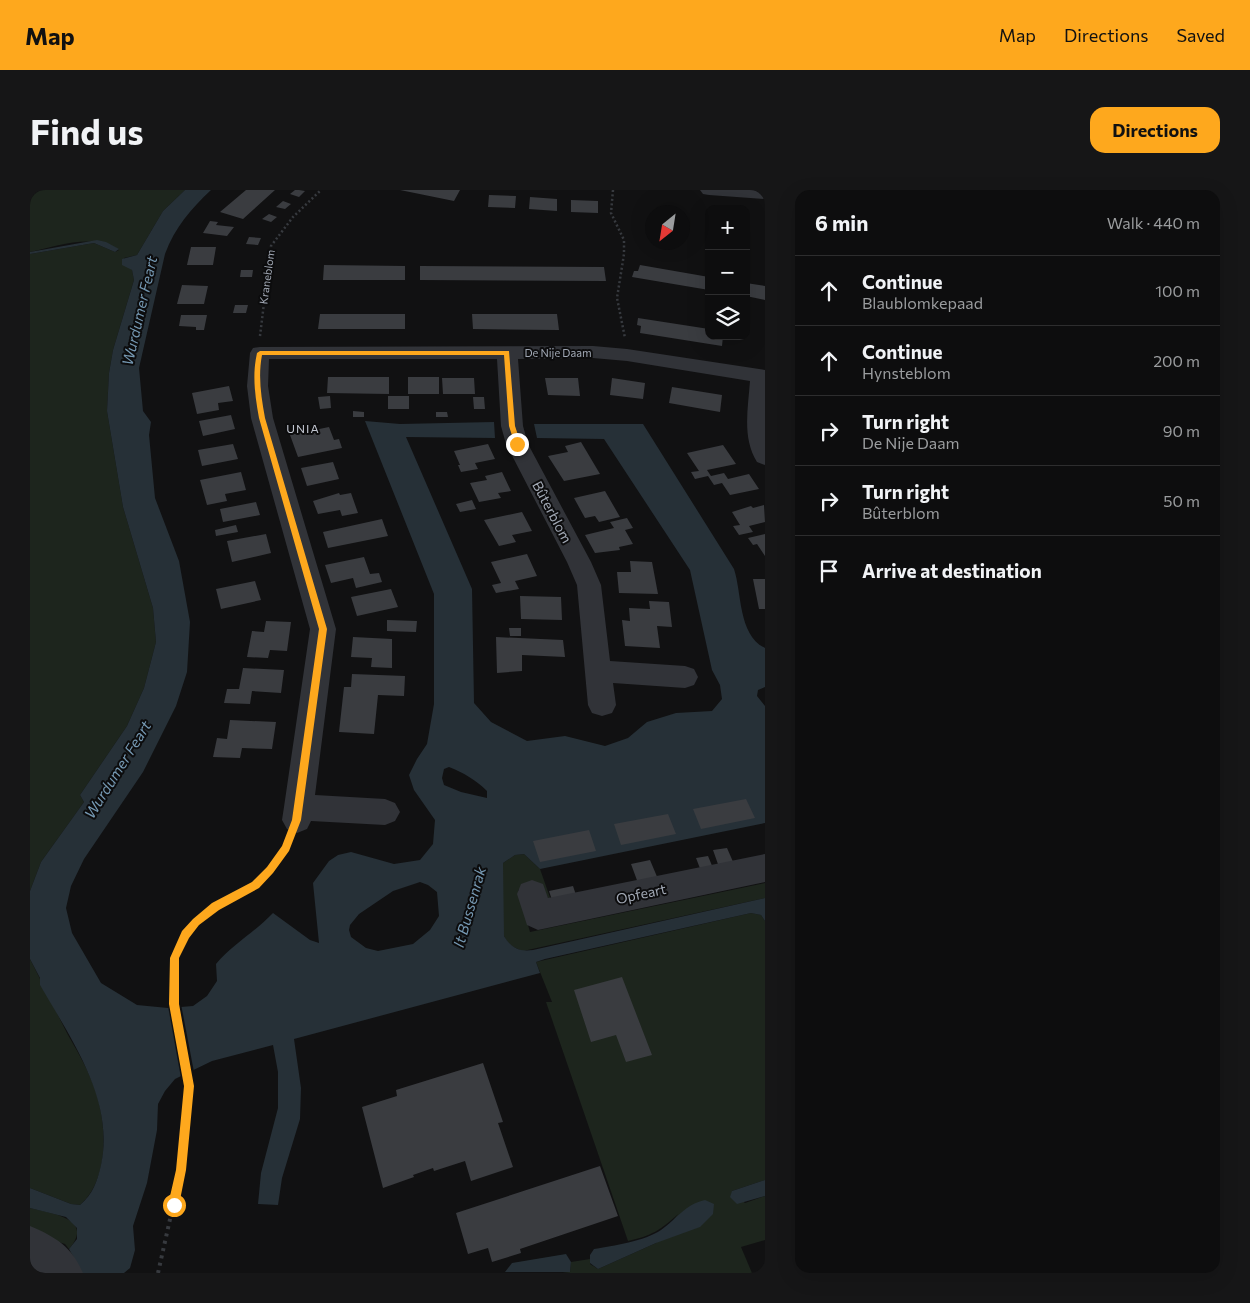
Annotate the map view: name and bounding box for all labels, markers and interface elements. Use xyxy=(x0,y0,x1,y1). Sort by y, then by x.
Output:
text: Map xyxy=(25,21,75,50)
text: Map xyxy=(999,24,1036,46)
text: Directions xyxy=(1064,24,1148,46)
text: Saved xyxy=(1176,24,1225,46)
button: Directions xyxy=(1090,107,1220,153)
text: Find us xyxy=(30,109,144,152)
north arrow xyxy=(645,205,690,250)
map controls xyxy=(705,205,750,340)
button: + xyxy=(705,205,750,250)
text: 6 min xyxy=(815,210,868,235)
text: Walk · 440 m xyxy=(1107,213,1200,232)
street label: Kraneblom xyxy=(256,249,277,305)
button: − xyxy=(705,250,750,295)
water label: Wurdumer Feart xyxy=(118,253,161,367)
text: Continue xyxy=(862,270,942,293)
icon: ahead xyxy=(815,277,843,305)
text: 100 m xyxy=(1155,281,1200,300)
text: Blaublomkepaad xyxy=(862,293,983,312)
button: layers xyxy=(705,295,750,340)
text: Continue xyxy=(862,340,942,363)
street label: De Nije Daam xyxy=(524,346,592,359)
icon: ahead xyxy=(815,347,843,375)
text: 200 m xyxy=(1153,351,1200,370)
text: Hynsteblom xyxy=(862,363,951,382)
text: Turn right xyxy=(862,410,949,433)
icon: right xyxy=(815,417,843,445)
district label: UNIA xyxy=(286,421,320,435)
text: 90 m xyxy=(1163,421,1200,440)
route end xyxy=(506,433,529,456)
text: De Nije Daam xyxy=(862,433,960,452)
street label: Bûterblom xyxy=(529,478,576,546)
text: Turn right xyxy=(862,480,949,503)
icon: right xyxy=(815,487,843,515)
text: 50 m xyxy=(1163,491,1200,510)
text: Bûterblom xyxy=(862,503,940,522)
icon: arrive xyxy=(815,557,843,585)
text: Arrive at destination xyxy=(862,559,1042,582)
water label: Wurdumer Feart xyxy=(80,717,155,822)
water label: It Bussenrak xyxy=(449,863,489,949)
street label: Opfeart xyxy=(614,880,668,907)
route start xyxy=(163,1194,186,1217)

